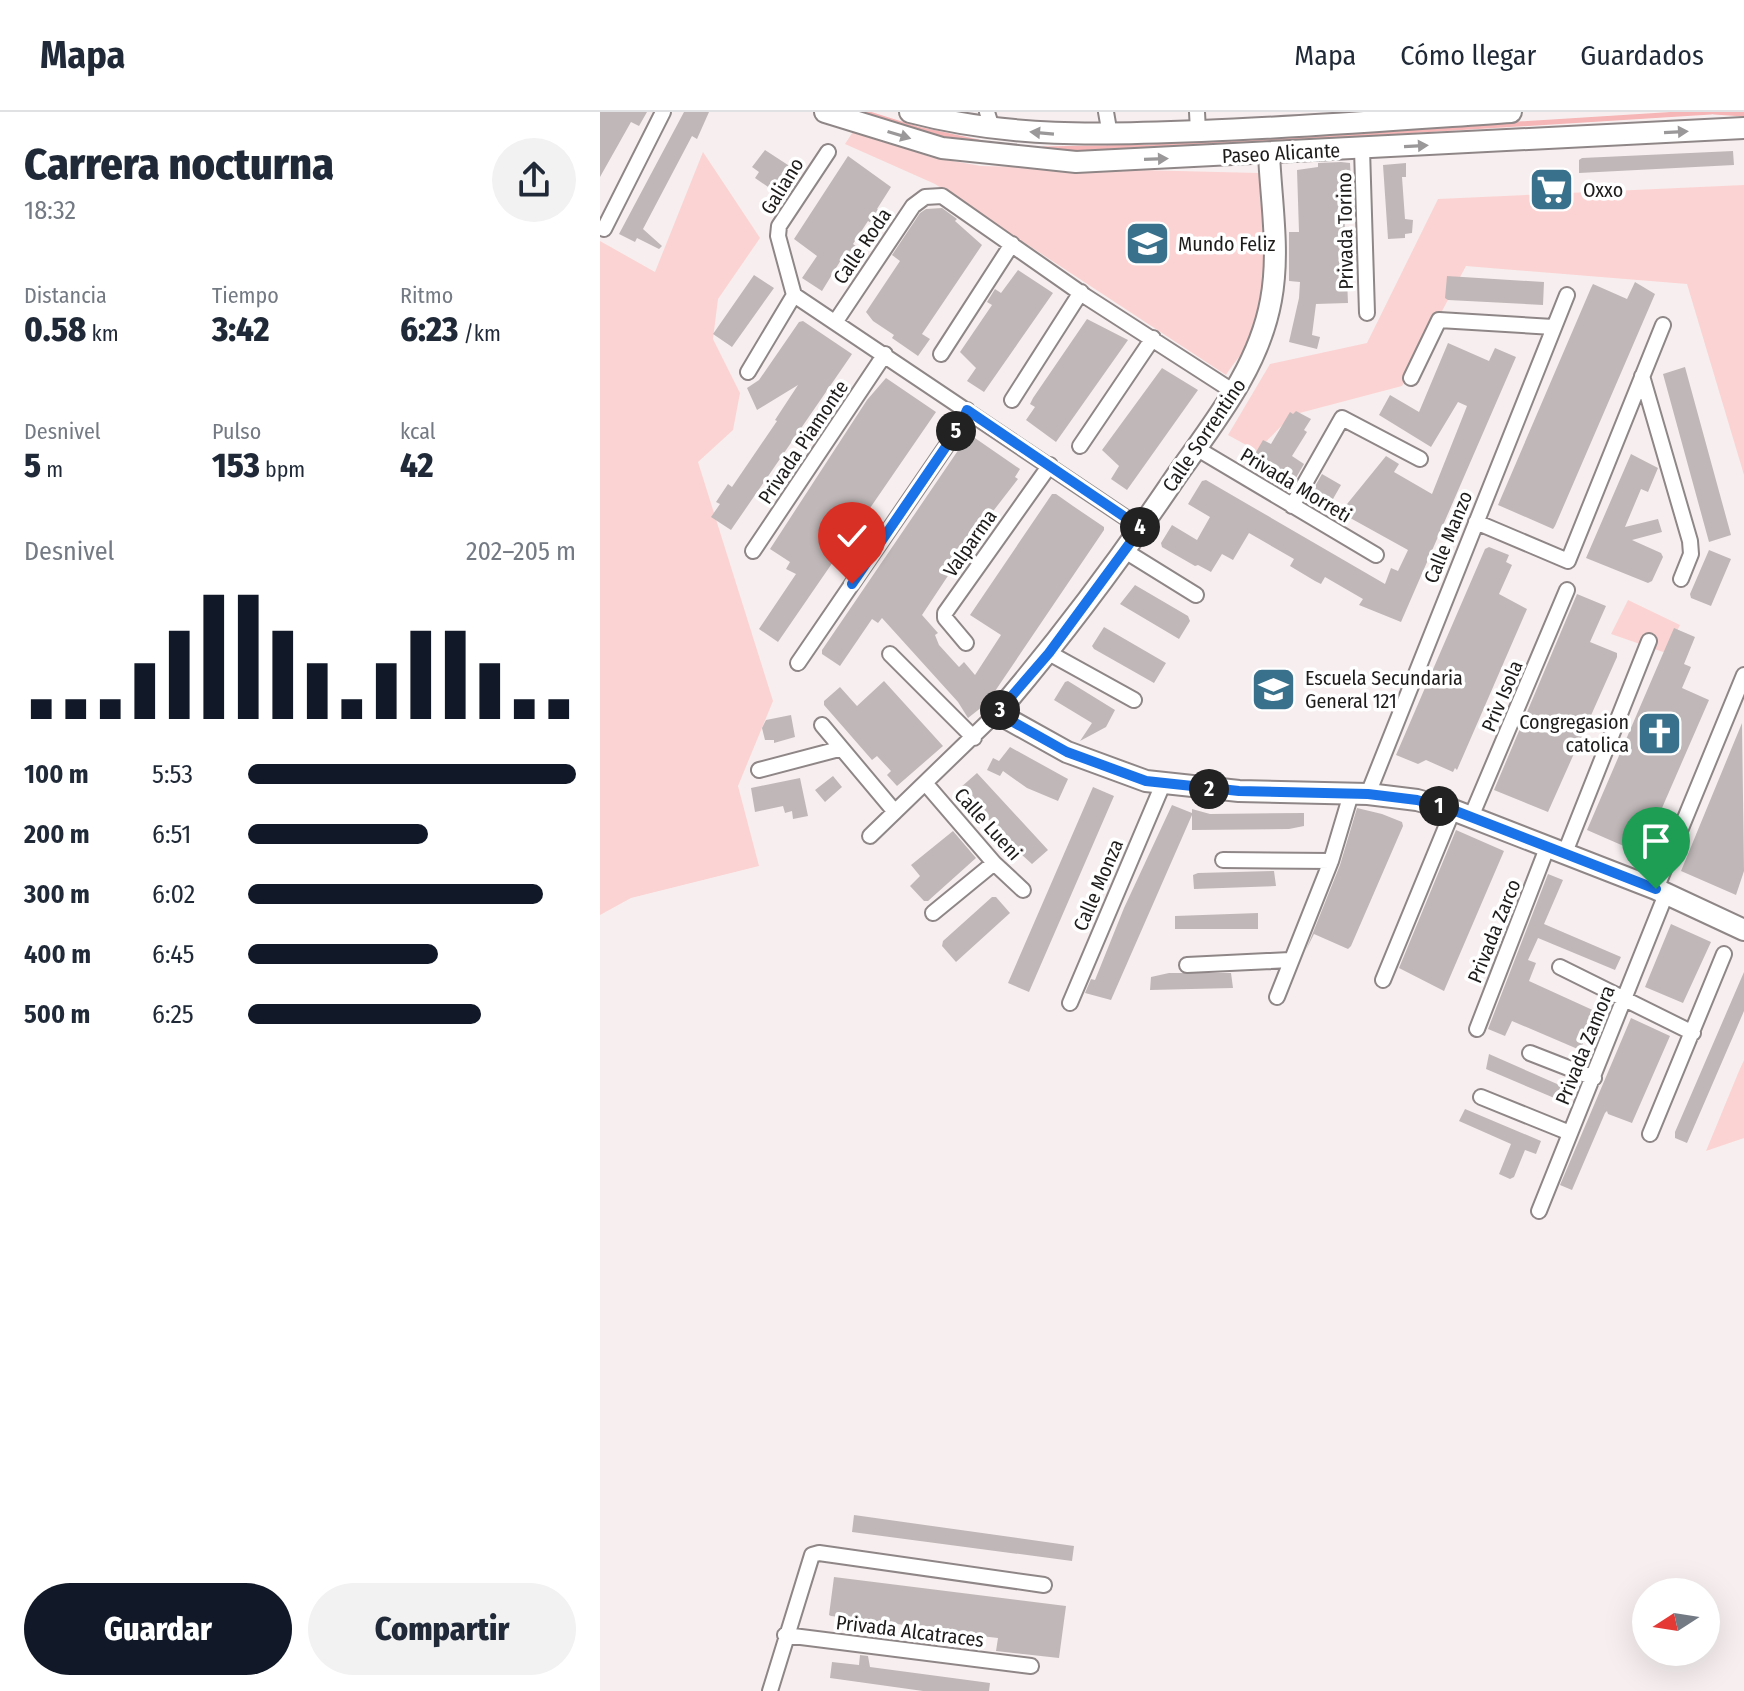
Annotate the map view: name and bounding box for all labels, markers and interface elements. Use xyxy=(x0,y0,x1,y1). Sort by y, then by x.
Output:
text: Mapa xyxy=(40,32,125,78)
text: Mapa xyxy=(1294,39,1356,72)
text: Cómo llegar xyxy=(1400,39,1536,72)
text: Guardados xyxy=(1580,39,1704,72)
one-way arrow xyxy=(1664,125,1689,138)
one-way arrow xyxy=(1029,127,1054,140)
one-way arrow xyxy=(888,129,912,142)
text: Carrera nocturna xyxy=(24,138,334,191)
button: share xyxy=(492,138,576,222)
street label: Paseo Alicante xyxy=(1221,138,1341,168)
one-way arrow xyxy=(1404,139,1429,152)
one-way arrow xyxy=(1144,152,1169,165)
street label: Galiano xyxy=(755,153,809,219)
supermarket icon: Oxxo xyxy=(1528,166,1576,214)
street label: Privada Torino xyxy=(1332,172,1358,290)
place label: Oxxo xyxy=(1583,178,1623,202)
text: 18:32 xyxy=(24,195,76,226)
street label: Calle Roda xyxy=(828,204,896,288)
school or university icon: Mundo Feliz xyxy=(1123,220,1171,268)
place label: Mundo Feliz xyxy=(1178,232,1275,256)
text: Distancia xyxy=(24,282,107,309)
text: Tiempo xyxy=(212,282,279,309)
text: Ritmo xyxy=(400,282,453,309)
text: 0.58 xyxy=(24,309,86,350)
text: 3:42 xyxy=(212,309,269,350)
text: 6:23 xyxy=(400,309,458,350)
text: km xyxy=(86,320,119,347)
text: /km xyxy=(458,320,501,347)
street label: Calle Sorrentino xyxy=(1157,374,1251,496)
street label: Privada Piamonte xyxy=(753,376,853,508)
pin: 5 xyxy=(936,411,976,451)
text: 5 xyxy=(951,417,961,444)
text: Desnivel xyxy=(24,418,101,445)
text: Pulso xyxy=(212,418,261,445)
text: kcal xyxy=(400,418,436,445)
street label: Privada Morreti xyxy=(1236,442,1356,528)
text: 5 xyxy=(24,445,41,486)
text: 153 xyxy=(212,445,260,486)
text: 42 xyxy=(400,445,433,486)
text: m xyxy=(41,456,63,483)
text: bpm xyxy=(260,456,305,483)
street label: Calle Manzo xyxy=(1419,487,1477,587)
pin xyxy=(818,502,886,584)
street label: Valparma xyxy=(938,505,1002,581)
pin: 4 xyxy=(1120,507,1160,547)
text: 4 xyxy=(1134,513,1146,540)
icon: check xyxy=(830,514,874,558)
text: Desnivel xyxy=(24,536,114,567)
text: 202–205 m xyxy=(466,536,576,567)
street label: Priv Isola xyxy=(1476,657,1528,735)
school or university icon: Escuela Secundaria General 121 xyxy=(1250,666,1298,714)
place label: Escuela Secundaria General 121 xyxy=(1305,666,1463,713)
pin: 3 xyxy=(980,690,1020,730)
text: 3 xyxy=(995,696,1005,723)
place label: Congregasion catolica xyxy=(1519,710,1629,757)
church icon: Congregasion catolica xyxy=(1636,710,1684,758)
text: 100 m xyxy=(24,759,89,790)
text: 5:53 xyxy=(152,759,193,790)
pin: 2 xyxy=(1189,769,1229,809)
text: 2 xyxy=(1204,775,1214,802)
street label: Calle Lueni xyxy=(949,783,1027,865)
pin: 1 xyxy=(1419,786,1459,826)
text: 1 xyxy=(1434,792,1444,819)
pin xyxy=(1622,807,1690,889)
text: 200 m xyxy=(24,819,90,850)
text: 6:51 xyxy=(152,819,191,850)
icon: arrive xyxy=(1634,819,1678,863)
street label: Calle Monza xyxy=(1068,836,1128,934)
street label: Privada Zarco xyxy=(1462,876,1526,986)
text: 300 m xyxy=(24,879,90,910)
text: 6:02 xyxy=(152,879,195,910)
text: 400 m xyxy=(24,939,91,970)
text: 6:45 xyxy=(152,939,195,970)
street label: Privada Zamora xyxy=(1550,982,1620,1108)
text: 500 m xyxy=(24,999,90,1030)
text: 6:25 xyxy=(152,999,194,1030)
north arrow xyxy=(1632,1578,1720,1666)
map controls xyxy=(1632,1578,1720,1666)
button: Guardar xyxy=(24,1583,292,1675)
button: Compartir xyxy=(308,1583,576,1675)
street label: Privada Alcatraces xyxy=(835,1610,985,1652)

